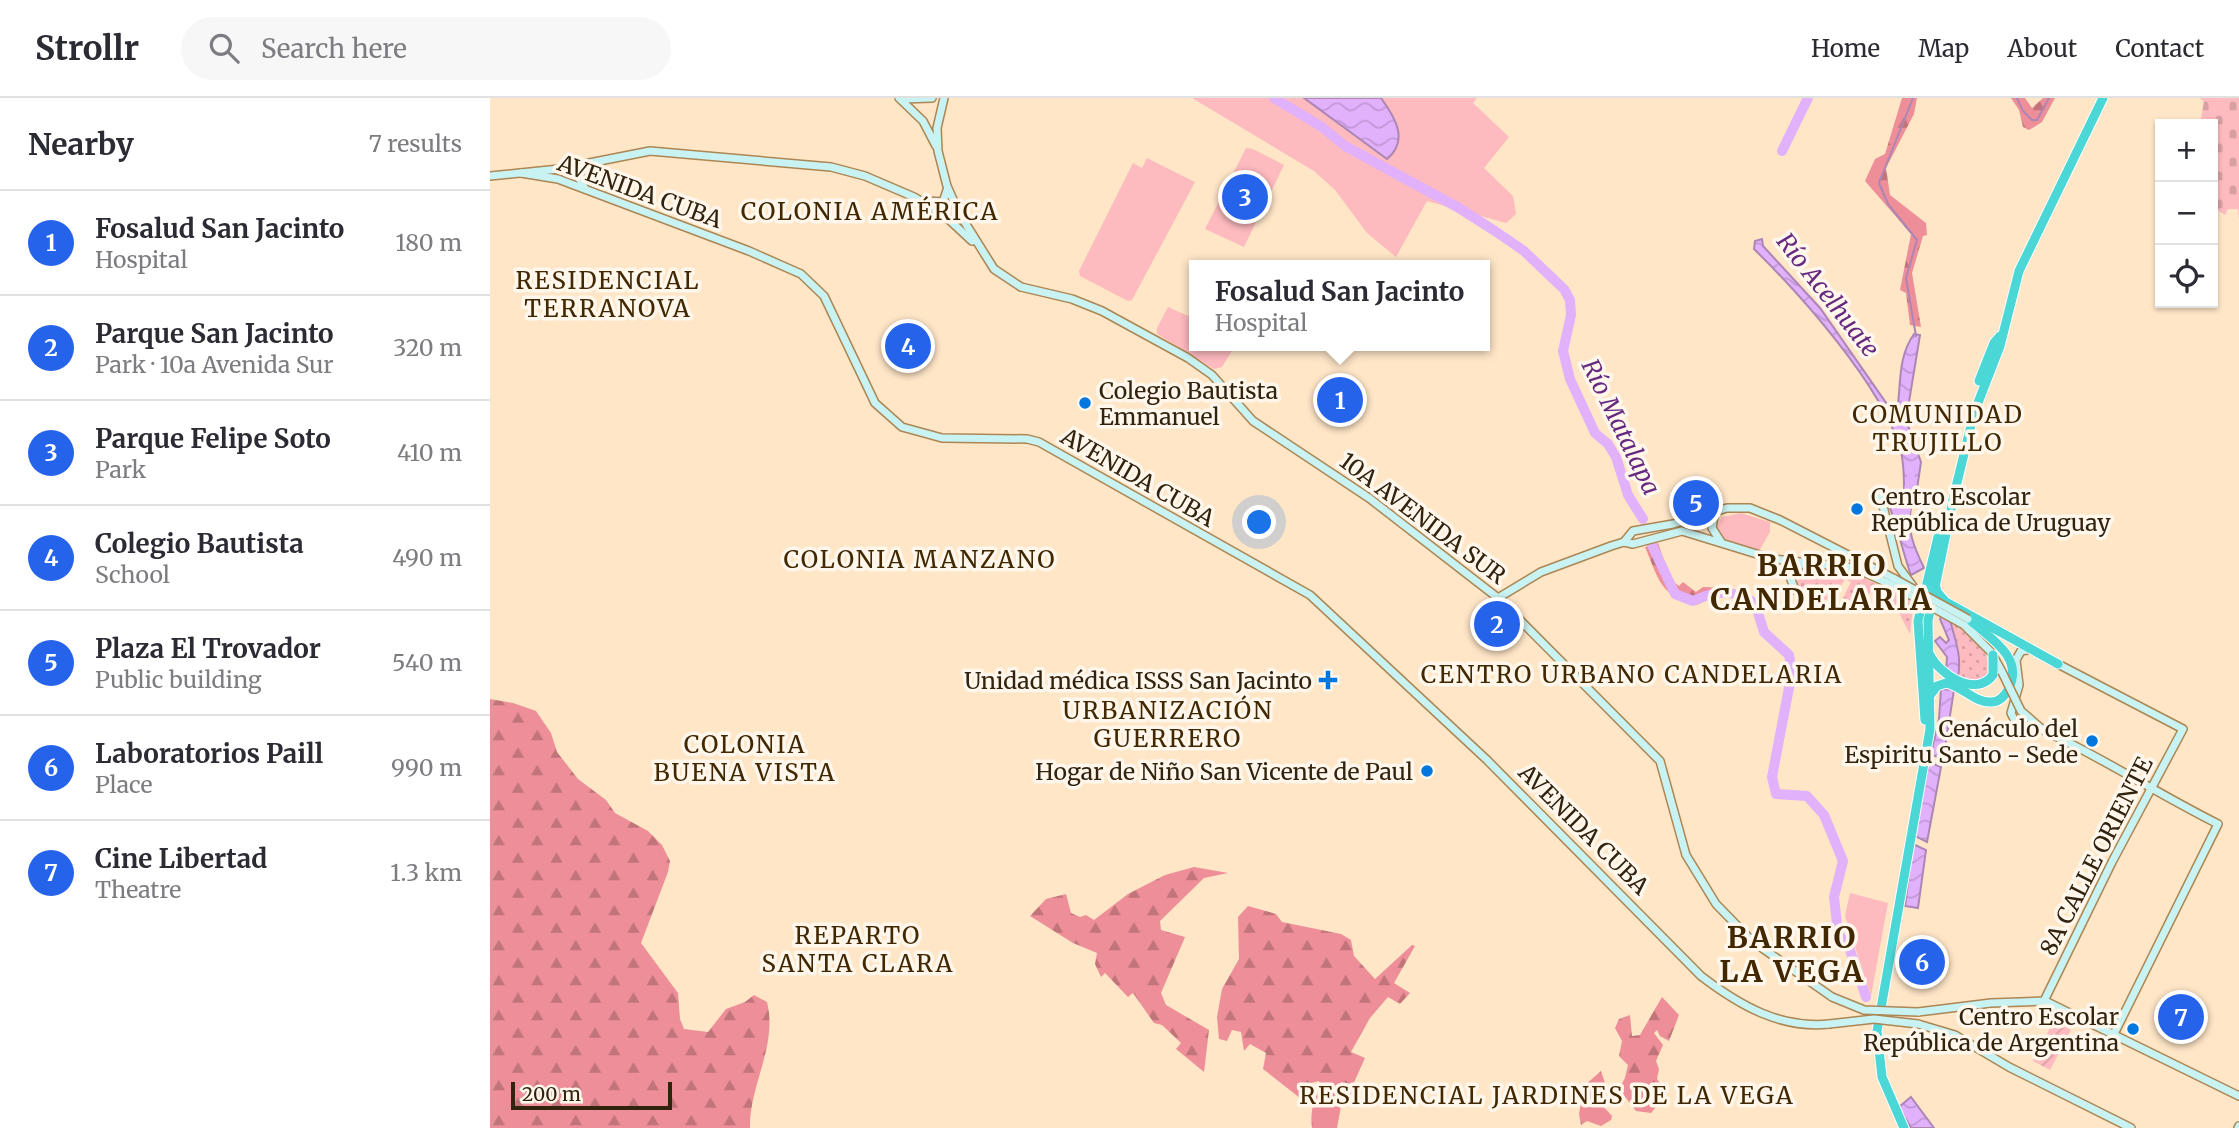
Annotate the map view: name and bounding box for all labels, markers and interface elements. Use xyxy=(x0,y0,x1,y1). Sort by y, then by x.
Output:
search box xyxy=(181,17,671,80)
text: Strollr xyxy=(35,28,139,69)
icon: search xyxy=(205,29,243,67)
text: Search here xyxy=(261,32,407,65)
text: Home xyxy=(1811,33,1880,64)
text: Map xyxy=(1918,33,1969,64)
text: About xyxy=(2007,33,2077,64)
text: Contact xyxy=(2115,33,2204,64)
map controls xyxy=(2155,119,2218,308)
button: + xyxy=(2155,119,2218,182)
text: Nearby xyxy=(28,125,134,163)
text: 7 results xyxy=(369,129,462,158)
street label: AVENIDA CUBA xyxy=(553,147,727,234)
pin: 3 xyxy=(1222,171,1268,223)
button: − xyxy=(2155,182,2218,245)
district label: COLONIA AMÉRICA xyxy=(741,195,999,227)
text: Fosalud San Jacinto xyxy=(95,212,344,245)
water label: Río Acelhuate xyxy=(1770,227,1886,363)
text: 1 xyxy=(46,228,56,257)
text: 180 m xyxy=(396,228,462,257)
text: Hospital xyxy=(95,245,188,274)
button: locate xyxy=(2155,245,2218,308)
popup xyxy=(1189,260,1490,351)
district label: RESIDENCIAL TERRANOVA xyxy=(516,265,701,324)
text: Fosalud San Jacinto xyxy=(1215,275,1464,308)
text: Hospital xyxy=(1215,308,1307,337)
text: Parque San Jacinto xyxy=(95,317,334,350)
pin: 4 xyxy=(885,320,931,372)
text: 2 xyxy=(44,333,58,362)
text: 320 m xyxy=(393,333,462,362)
text: Park · 10a Avenida Sur xyxy=(95,350,334,379)
water label: Río Matalapa xyxy=(1575,354,1667,500)
pin: 1 xyxy=(1317,374,1363,426)
place label: Colegio Bautista Emmanuel xyxy=(1099,376,1278,431)
marker: Colegio Bautista Emmanuel xyxy=(1077,395,1093,411)
district label: COMUNIDAD TRUJILLO xyxy=(1852,399,2024,458)
street label: AVENIDA CUBA xyxy=(1055,421,1221,533)
text: Parque Felipe Soto xyxy=(95,422,331,455)
text: 3 xyxy=(44,438,58,467)
text: 410 m xyxy=(397,438,462,467)
street label: 10A AVENIDA SUR xyxy=(1334,446,1512,590)
text: Park xyxy=(95,455,146,484)
pin: 5 xyxy=(1673,477,1719,529)
place label: Centro Escolar República de Uruguay xyxy=(1871,482,2111,537)
marker: Centro Escolar República de Uruguay xyxy=(1849,501,1865,517)
your location xyxy=(1242,505,1276,539)
text: Colegio Bautista xyxy=(95,527,304,560)
text: 4 xyxy=(44,543,58,572)
text: 490 m xyxy=(392,543,462,572)
district label: COLONIA MANZANO xyxy=(783,544,1057,575)
district label: BARRIO CANDELARIA xyxy=(1711,546,1933,618)
text: School xyxy=(95,560,170,589)
pin: 2 xyxy=(1474,598,1520,650)
text: Plaza El Trovador xyxy=(95,632,321,665)
text: 5 xyxy=(44,648,58,677)
text: 540 m xyxy=(392,648,462,677)
district label: CENTRO URBANO CANDELARIA xyxy=(1421,659,1843,690)
text: Public building xyxy=(95,665,262,694)
place label: Unidad médica ISSS San Jacinto xyxy=(964,666,1312,695)
marker: Unidad médica ISSS San Jacinto xyxy=(1318,670,1338,690)
district label: URBANIZACIÓN GUERRERO xyxy=(1063,695,1273,754)
place label: Cenáculo del Espiritu Santo - Sede xyxy=(1844,714,2078,769)
district label: COLONIA BUENA VISTA xyxy=(653,729,837,788)
marker: Cenáculo del Espiritu Santo - Sede xyxy=(2084,733,2100,749)
text: Laboratorios Paill xyxy=(95,737,323,770)
street label: 8A CALLE ORIENTE xyxy=(2033,751,2159,960)
text: 6 xyxy=(44,753,58,782)
text: 990 m xyxy=(391,753,462,782)
place label: Hogar de Niño San Vicente de Paul xyxy=(1035,757,1413,786)
street label: AVENIDA CUBA xyxy=(1512,757,1656,901)
marker: Hogar de Niño San Vicente de Paul xyxy=(1419,763,1435,779)
text: Place xyxy=(95,770,152,799)
text: Cine Libertad xyxy=(95,842,267,875)
text: 7 xyxy=(44,858,58,887)
text: 1.3 km xyxy=(390,858,462,887)
text: Theatre xyxy=(95,875,181,904)
district label: BARRIO LA VEGA xyxy=(1719,918,1865,990)
district label: REPARTO SANTA CLARA xyxy=(762,920,954,979)
pin: 6 xyxy=(1899,936,1945,988)
pin: 7 xyxy=(2158,991,2204,1043)
place label: Centro Escolar República de Argentina xyxy=(1863,1002,2119,1057)
marker: Centro Escolar República de Argentina xyxy=(2125,1021,2141,1037)
scale bar xyxy=(511,1079,672,1111)
district label: RESIDENCIAL JARDINES DE LA VEGA xyxy=(1299,1080,1795,1111)
text: 200 m xyxy=(522,1082,581,1106)

